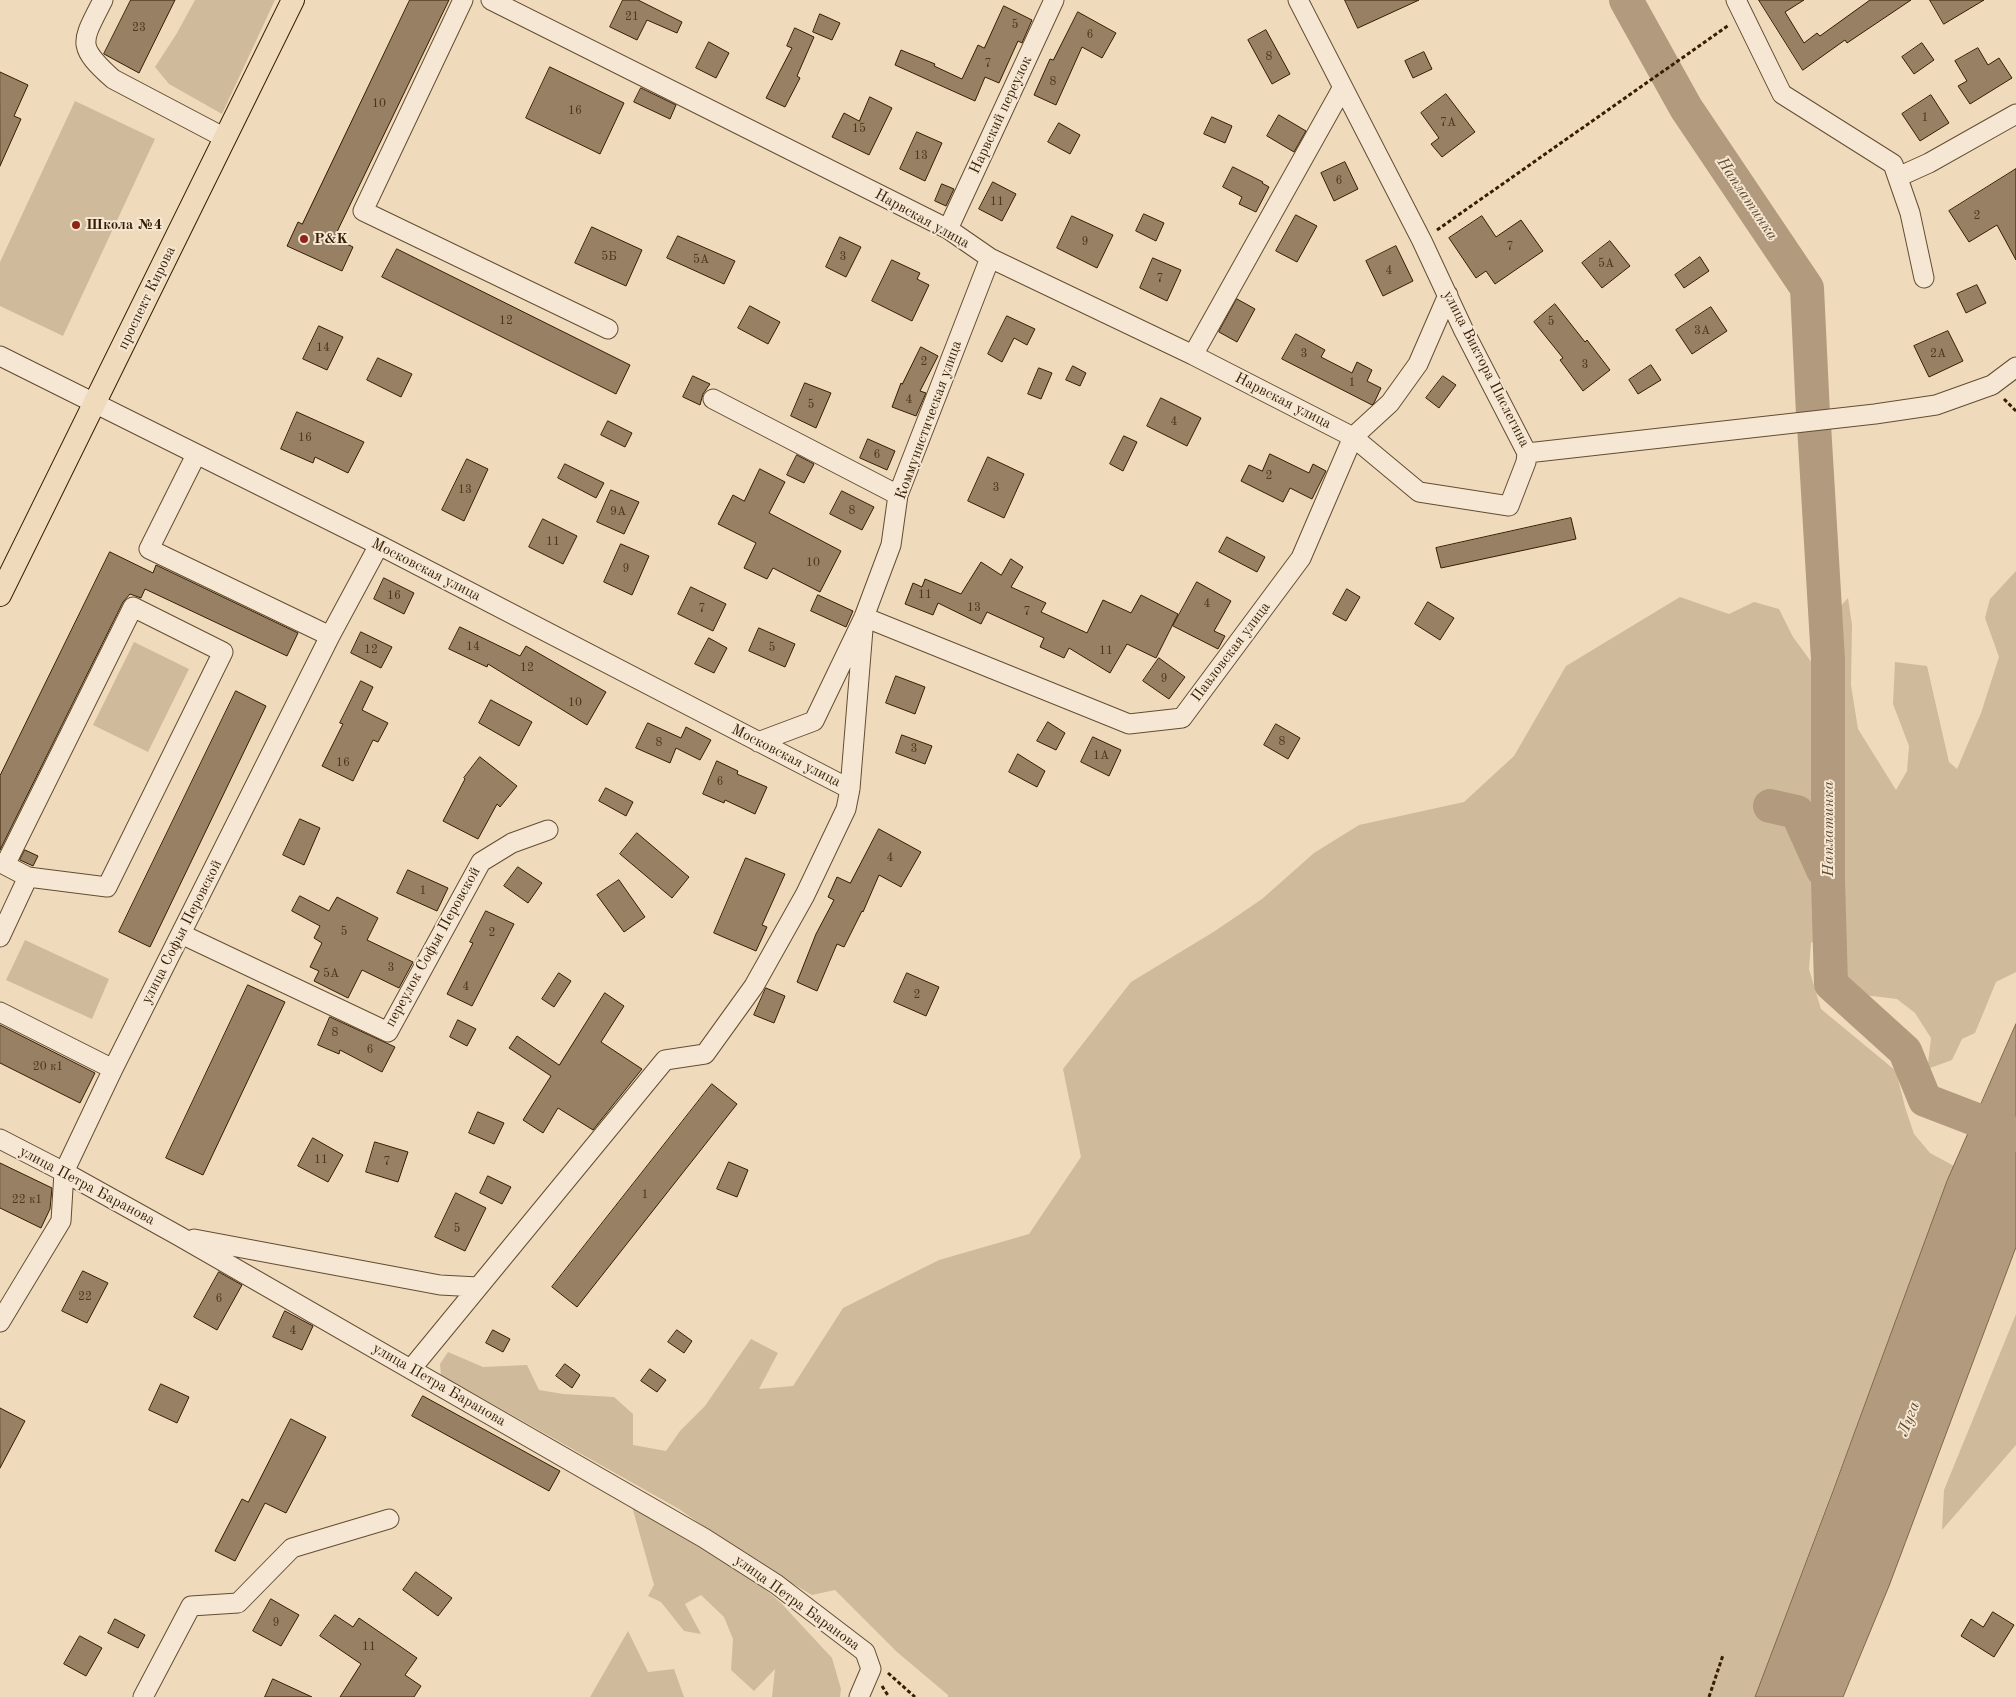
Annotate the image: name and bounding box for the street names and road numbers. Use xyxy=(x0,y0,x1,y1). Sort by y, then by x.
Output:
street label: Нарвский переулок xyxy=(966,53,1036,177)
street label: Нарвская улица xyxy=(871,185,973,253)
street label: проспект Кирова xyxy=(114,243,180,353)
street label: улица Виктора Пислегина xyxy=(1439,288,1533,450)
street label: Коммунистическая улица xyxy=(892,338,966,502)
street label: Нарвская улица xyxy=(1232,369,1334,433)
street label: Московская улица xyxy=(368,535,484,605)
street label: Павловская улица xyxy=(1188,598,1274,706)
street label: Московская улица xyxy=(728,721,844,791)
street label: улица Софьи Перовской xyxy=(138,857,226,1007)
street label: переулок Софьи Перовской xyxy=(381,864,485,1030)
street label: улица Петра Баранова xyxy=(16,1143,158,1229)
street label: улица Петра Баранова xyxy=(369,1339,509,1431)
street label: улица Петра Баранова xyxy=(731,1551,863,1655)

